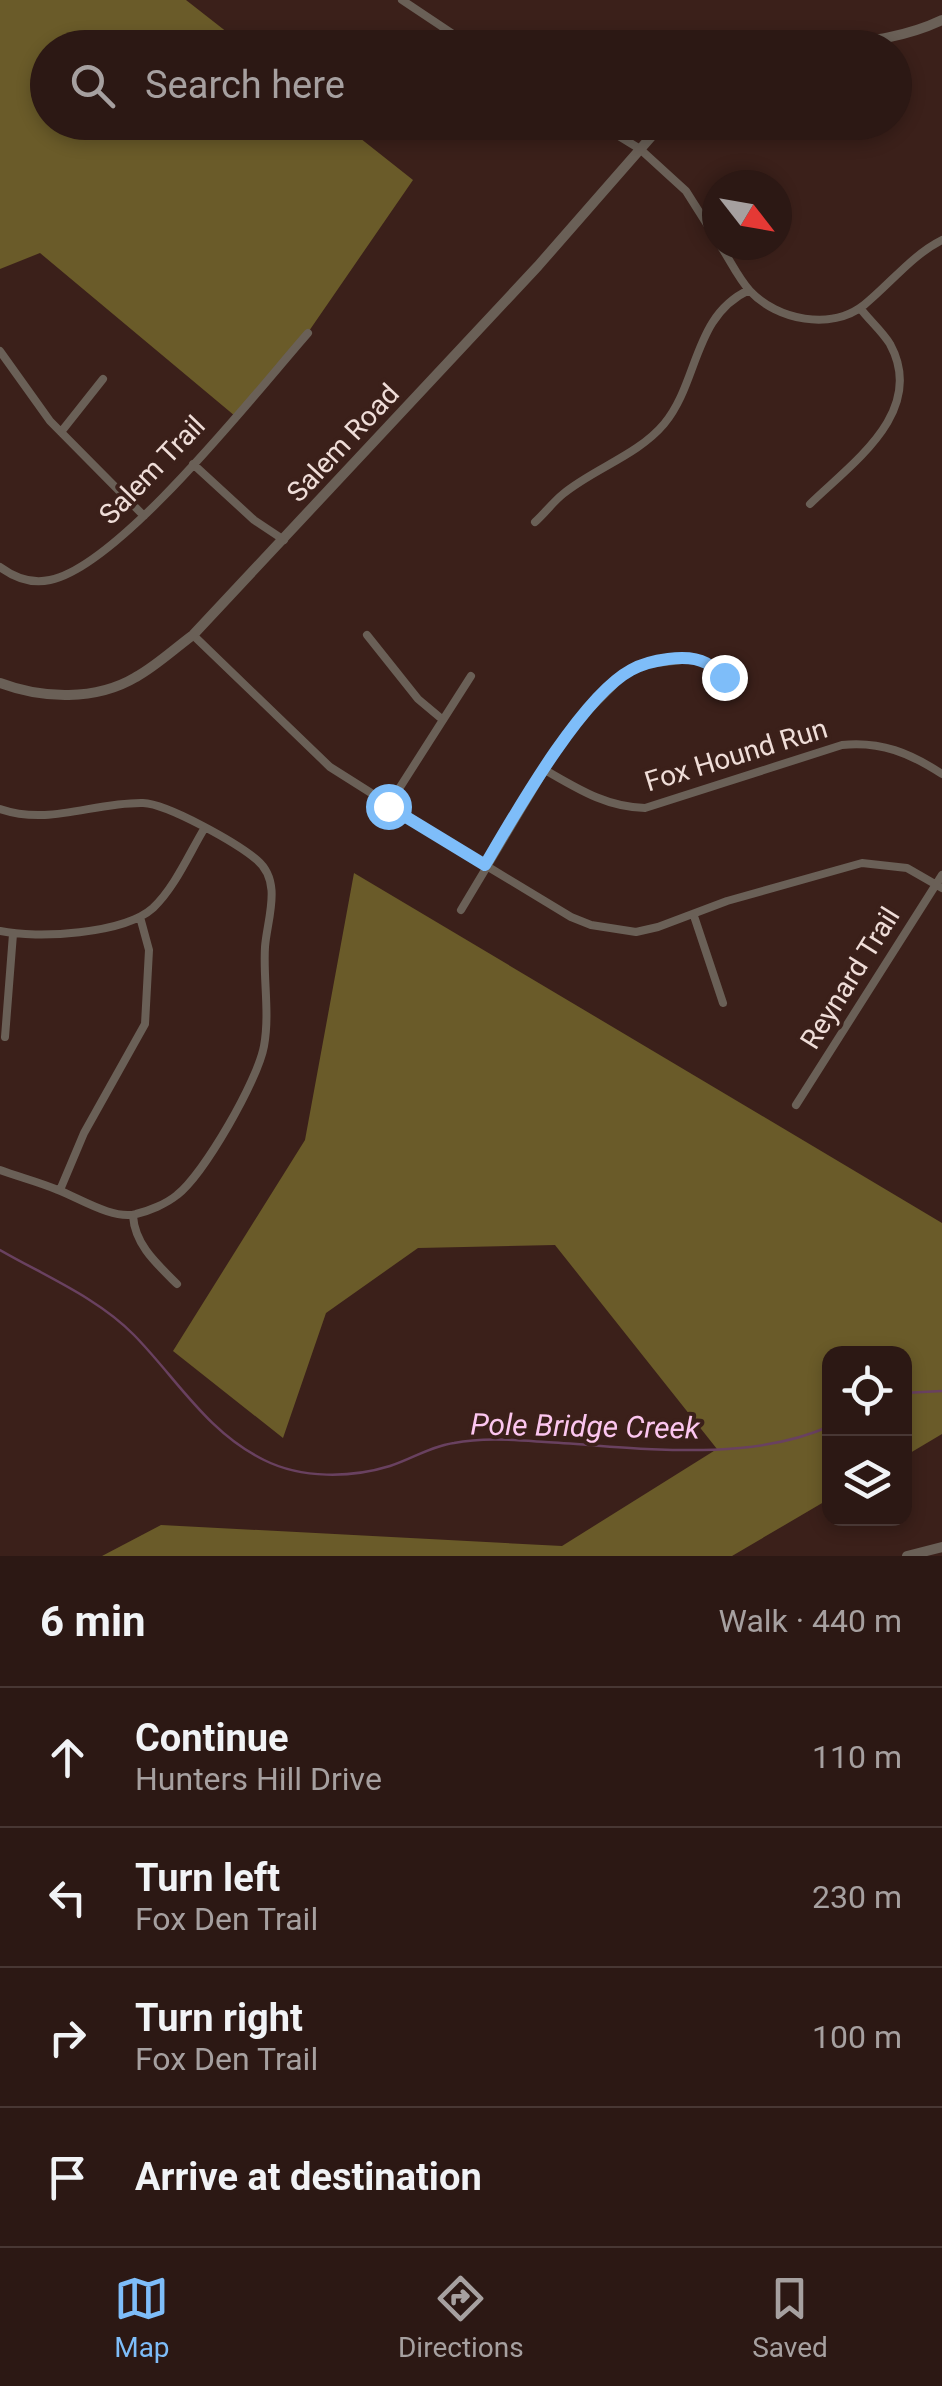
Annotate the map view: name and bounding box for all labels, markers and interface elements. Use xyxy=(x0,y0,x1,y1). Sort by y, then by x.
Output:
search box xyxy=(30,30,912,140)
icon: search xyxy=(65,58,120,113)
text: Search here xyxy=(145,63,345,107)
north arrow xyxy=(702,170,792,260)
street label: Salem Road xyxy=(280,377,406,509)
street label: Salem Trail xyxy=(92,409,212,531)
route end xyxy=(702,655,748,701)
street label: Fox Hound Run xyxy=(641,712,831,798)
route start xyxy=(366,784,412,830)
street label: Reynard Trail xyxy=(793,901,907,1055)
map controls xyxy=(822,1346,912,1526)
button: locate xyxy=(822,1346,912,1436)
water label: Pole Bridge Creek xyxy=(470,1407,701,1446)
button: layers xyxy=(822,1436,912,1526)
text: 6 min xyxy=(40,1597,146,1646)
text: Walk · 440 m xyxy=(719,1602,902,1640)
text: Continue xyxy=(135,1716,289,1760)
icon: ahead xyxy=(40,1730,95,1785)
text: 110 m xyxy=(812,1738,902,1776)
text: Hunters Hill Drive xyxy=(135,1760,382,1798)
text: Turn left xyxy=(135,1856,280,1900)
icon: left xyxy=(40,1870,95,1925)
text: 230 m xyxy=(812,1878,902,1916)
text: Fox Den Trail xyxy=(135,1900,318,1938)
text: Turn right xyxy=(135,1996,303,2040)
icon: right xyxy=(40,2010,95,2065)
text: 100 m xyxy=(812,2018,902,2056)
text: Fox Den Trail xyxy=(135,2040,318,2078)
icon: arrive xyxy=(40,2150,95,2205)
text: Arrive at destination xyxy=(135,2155,482,2199)
tab: Map xyxy=(114,2271,170,2364)
tab: Directions xyxy=(398,2271,524,2364)
tab: Saved xyxy=(752,2271,828,2364)

